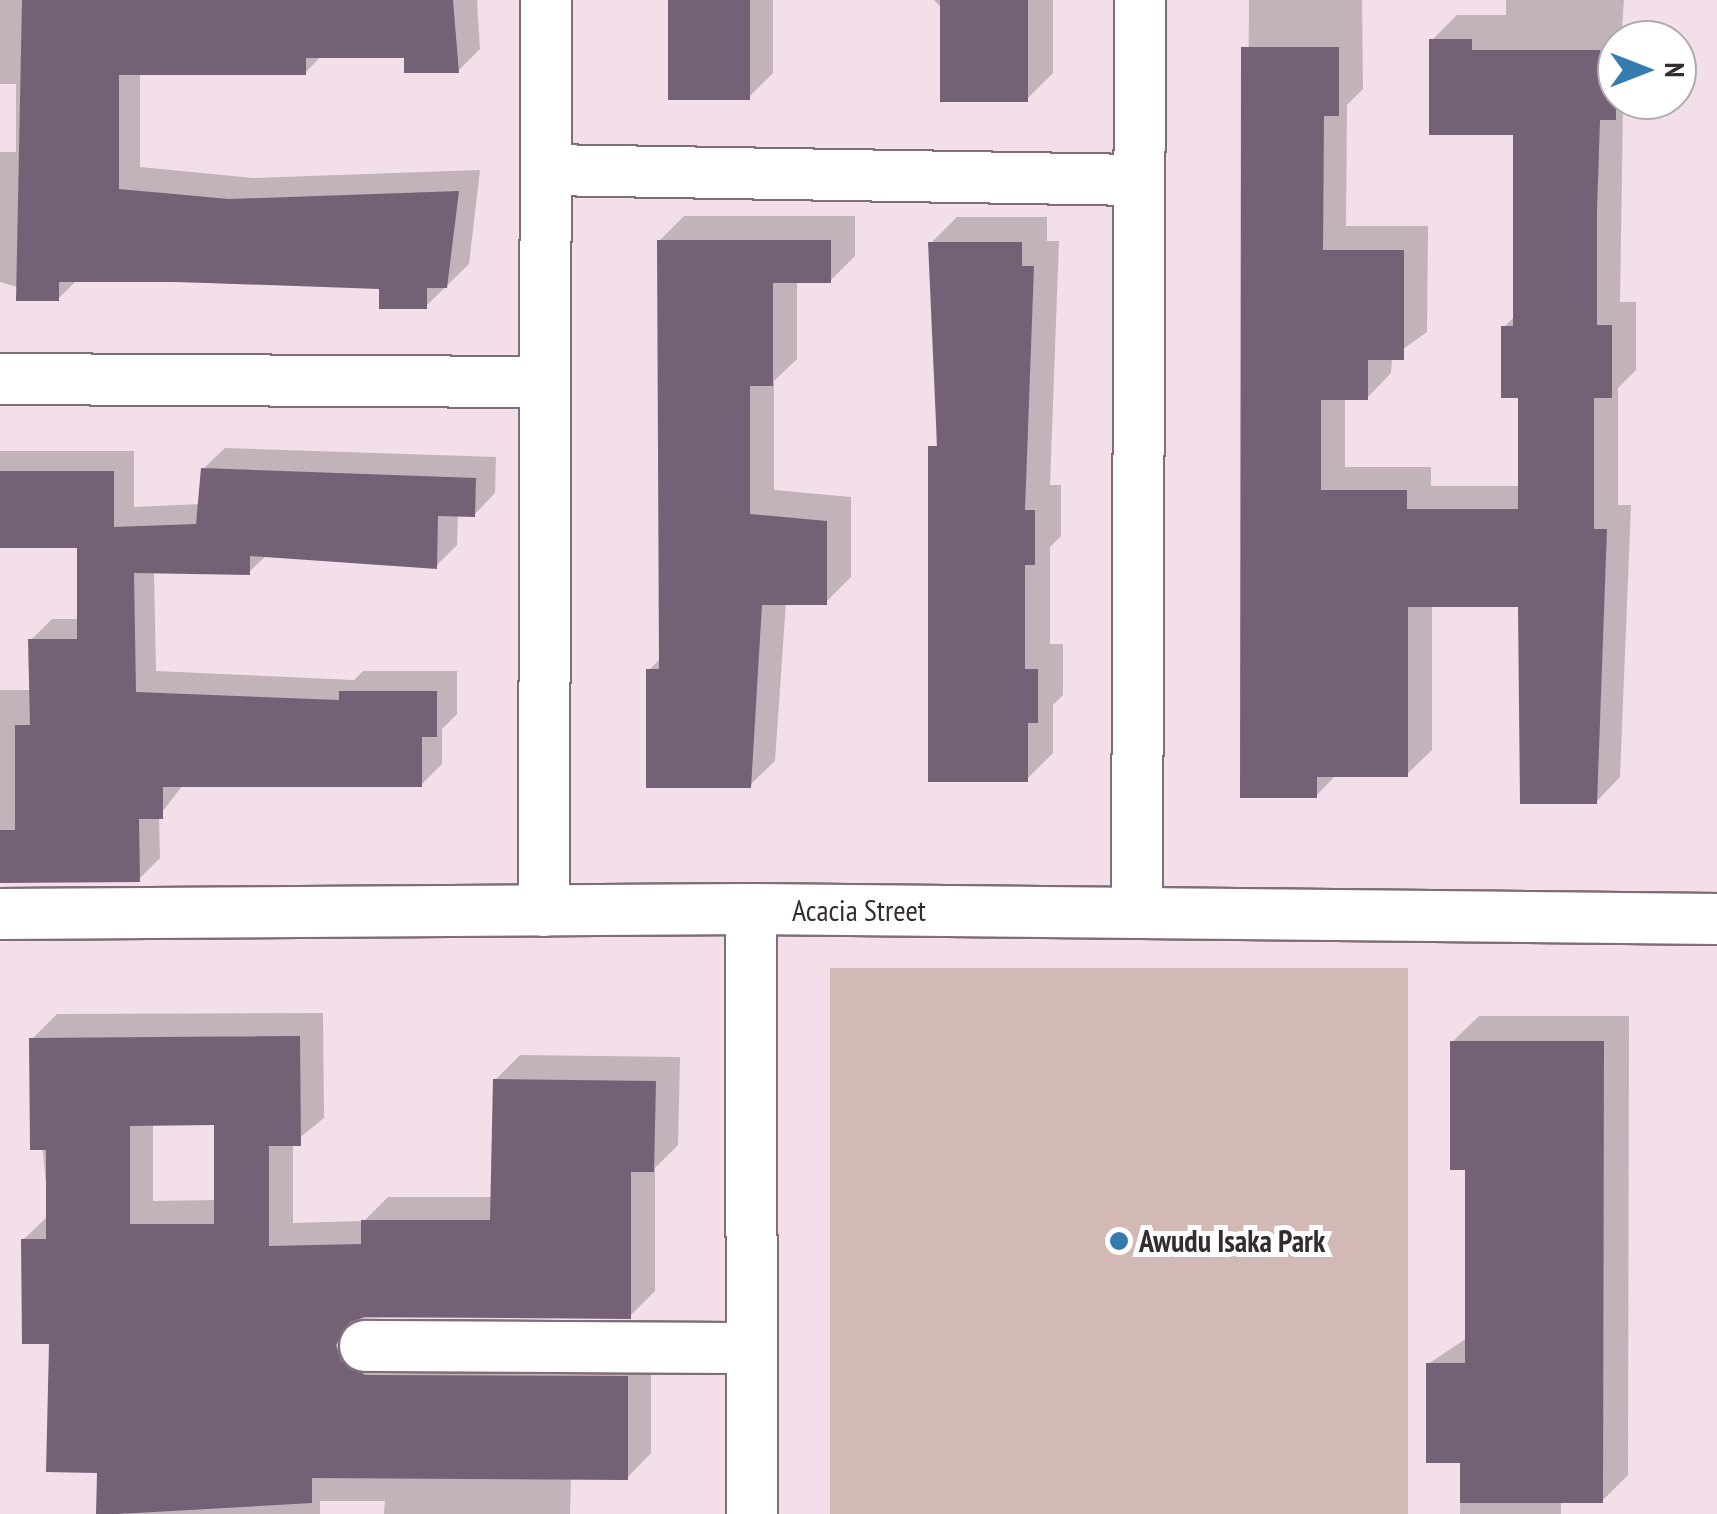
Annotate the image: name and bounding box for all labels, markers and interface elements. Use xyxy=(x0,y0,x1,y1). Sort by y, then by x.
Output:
north arrow xyxy=(1597,20,1697,120)
text: N xyxy=(1657,62,1694,78)
street label: Acacia Street xyxy=(792,892,926,928)
place label: Awudu Isaka Park xyxy=(1139,1223,1325,1259)
marker: Awudu Isaka Park xyxy=(1108,1230,1130,1252)

